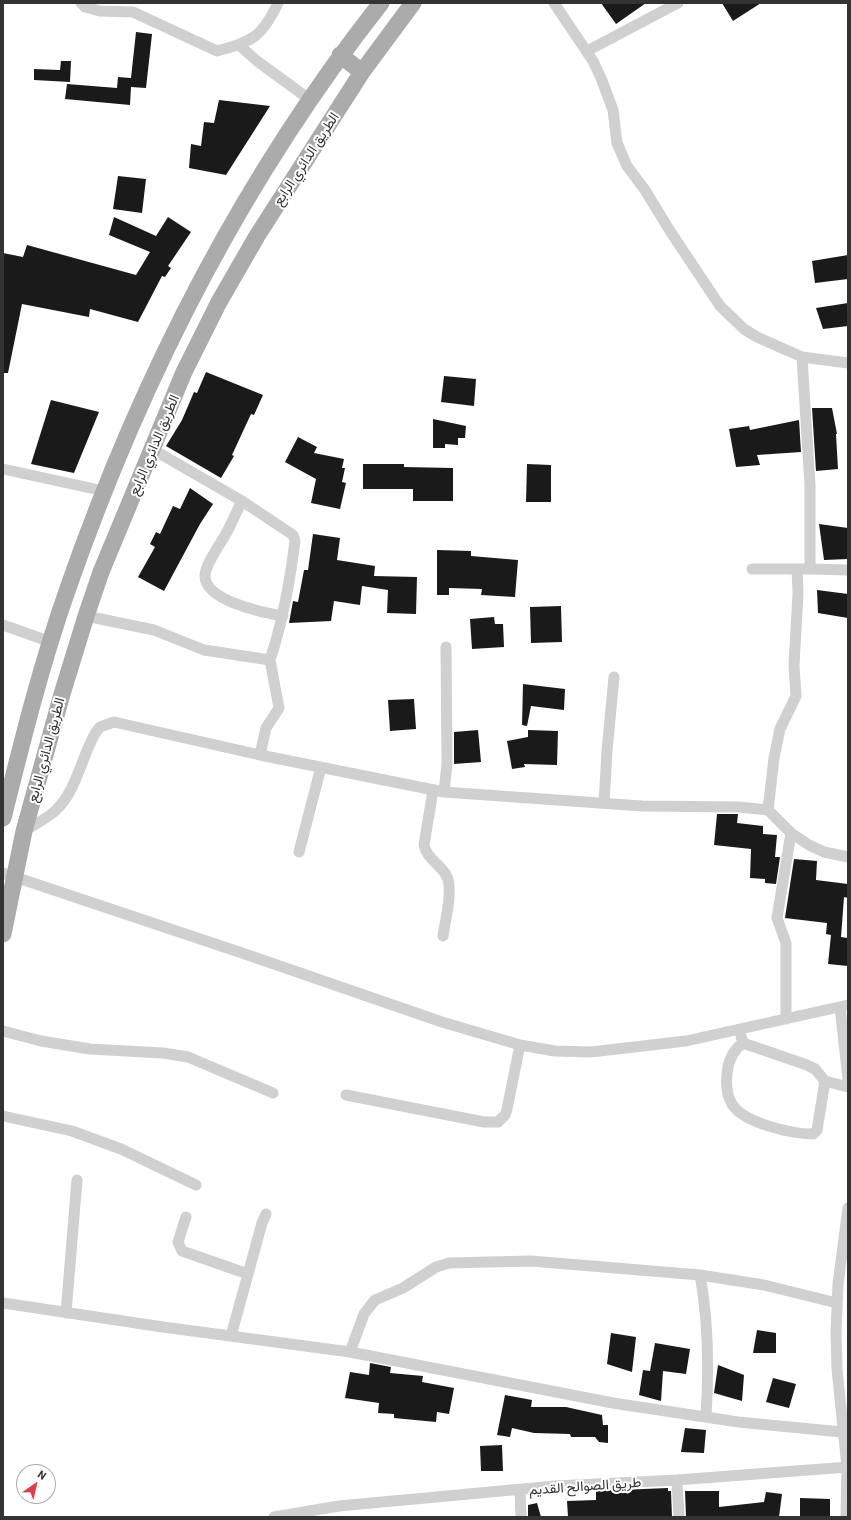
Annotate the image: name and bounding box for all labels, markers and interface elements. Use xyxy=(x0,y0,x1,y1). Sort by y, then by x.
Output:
street label: الطريق الدائري الرابع xyxy=(270,109,342,209)
street label: الطريق الدائري الرابع xyxy=(125,392,183,498)
street label: الطريق الدائري الرابع xyxy=(24,696,68,804)
north arrow xyxy=(16,1464,56,1504)
text: N xyxy=(36,1467,49,1482)
street label: طريق الصوالح القديم xyxy=(528,1474,642,1498)

